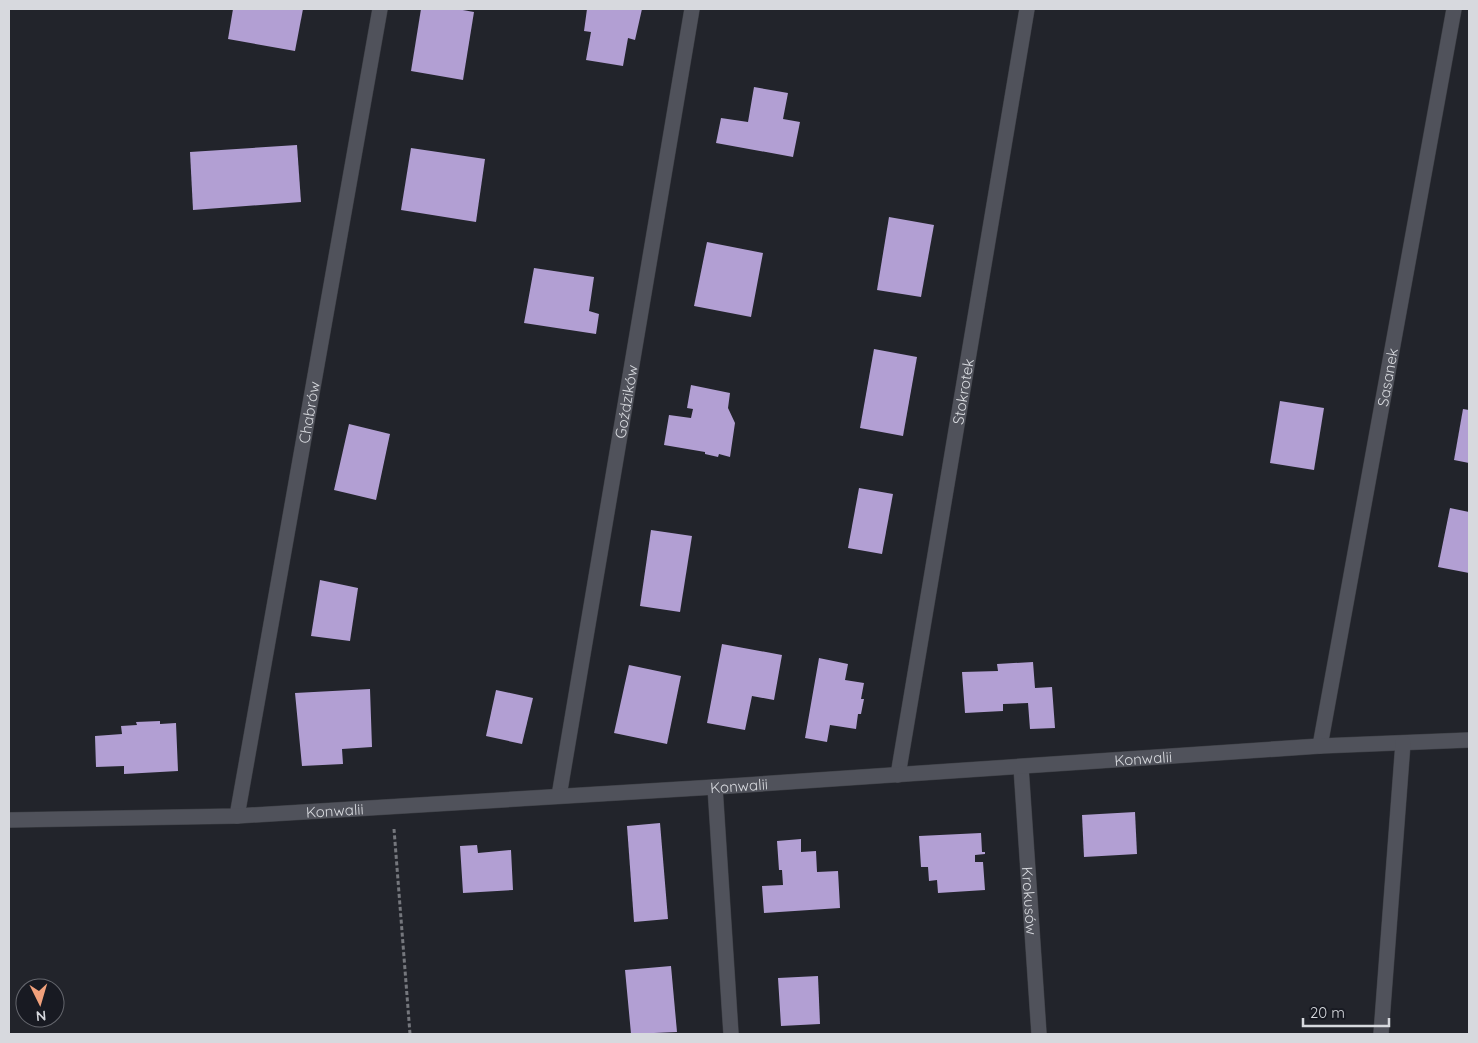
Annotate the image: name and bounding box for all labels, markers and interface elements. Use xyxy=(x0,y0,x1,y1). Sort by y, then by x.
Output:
street label: Sasanek xyxy=(1372,346,1402,408)
street label: Stokrotek xyxy=(948,357,977,426)
street label: Goździków xyxy=(610,363,641,440)
street label: Chabrów xyxy=(294,380,323,445)
street label: Konwalii xyxy=(1114,747,1173,769)
street label: Konwalii xyxy=(710,774,769,797)
street label: Konwalii xyxy=(305,799,364,821)
street label: Krokusów xyxy=(1018,866,1042,935)
north arrow xyxy=(15,978,65,1028)
scale bar xyxy=(1303,996,1389,1028)
text: 20 m xyxy=(1310,1003,1345,1022)
text: N xyxy=(35,1007,47,1025)

